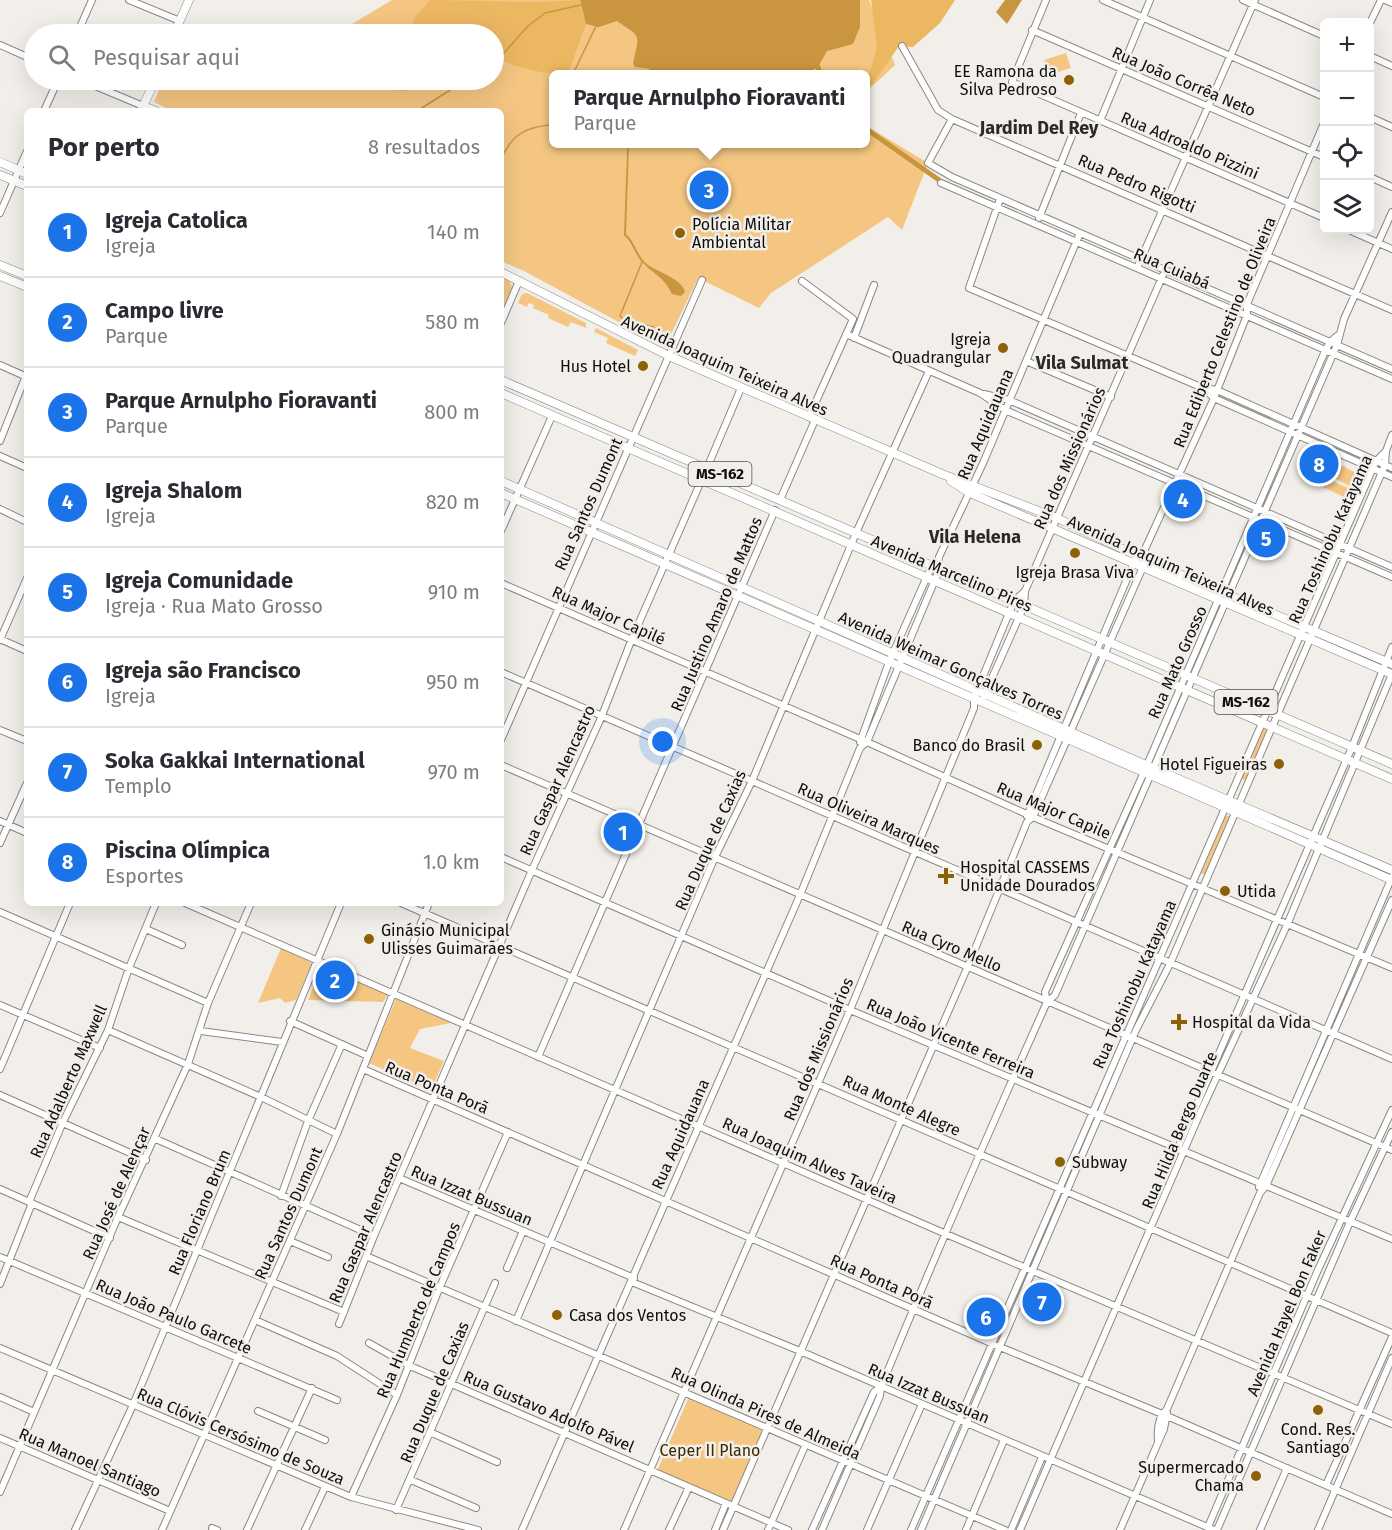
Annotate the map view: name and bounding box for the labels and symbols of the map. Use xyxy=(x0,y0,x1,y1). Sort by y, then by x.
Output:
street label: Rua João Corrêa Neto xyxy=(1109,43,1258,120)
place label: EE Ramona da Silva Pedroso xyxy=(954,62,1057,99)
marker: EE Ramona da Silva Pedroso xyxy=(1062,73,1076,87)
street label: Rua Adroaldo Pizzini xyxy=(1118,108,1262,183)
district label: Jardim Del Rey xyxy=(979,117,1099,139)
street label: Rua Pedro Rigotti xyxy=(1075,150,1199,217)
pin: 3 xyxy=(690,168,728,213)
street label: Rua Ediberto Celestino de Oliveira xyxy=(1169,214,1280,450)
place label: Polícia Militar Ambiental xyxy=(692,215,792,252)
marker: Polícia Militar Ambiental xyxy=(673,226,687,240)
street label: Rua Cuiabá xyxy=(1131,244,1213,293)
street label: Avenida Joaquim Teixeira Alves xyxy=(619,311,831,420)
place label: Igreja Quadrangular xyxy=(892,330,992,367)
marker: Igreja Quadrangular xyxy=(996,341,1010,355)
district label: Vila Sulmat xyxy=(1035,352,1129,374)
place label: Hus Hotel xyxy=(560,357,631,376)
marker: Hus Hotel xyxy=(636,359,650,373)
street label: Rua Aquidauana xyxy=(953,366,1017,483)
street label: Rua dos Missionários xyxy=(1030,384,1109,532)
street label: Rua Santos Dumont xyxy=(551,435,626,573)
pin: 8 xyxy=(1300,442,1338,486)
street label: Rua Toshinobu Katayama xyxy=(1285,452,1376,627)
road number: MS-162 xyxy=(688,462,752,486)
pin: 4 xyxy=(1164,476,1202,522)
street label: Avenida Joaquim Teixeira Alves xyxy=(1065,511,1277,620)
street label: Rua Justino Amaro de Mattos xyxy=(667,514,766,714)
pin: 5 xyxy=(1246,516,1286,560)
district label: Vila Helena xyxy=(928,526,1021,548)
street label: Avenida Marcelino Pires xyxy=(869,531,1035,616)
marker: Igreja Brasa Viva xyxy=(1068,546,1082,560)
place label: Igreja Brasa Viva xyxy=(1016,563,1134,582)
street label: Rua Major Capilé xyxy=(549,582,668,649)
street label: Rua Mato Grosso xyxy=(1144,603,1211,722)
street label: Avenida Weimar Gonçalves Torres xyxy=(835,607,1066,725)
road number: MS-162 xyxy=(1214,690,1278,714)
street label: Rua Gaspar Alencastro xyxy=(516,702,599,858)
your location xyxy=(648,727,677,756)
place label: Banco do Brasil xyxy=(913,736,1025,755)
marker: Banco do Brasil xyxy=(1030,738,1044,752)
place label: Hotel Figueiras xyxy=(1159,755,1267,774)
marker: Hotel Figueiras xyxy=(1272,757,1286,771)
street label: Rua Duque de Caxias xyxy=(671,767,750,913)
street label: Rua Major Capile xyxy=(994,778,1114,843)
street label: Rua Oliveira Marques xyxy=(795,779,943,858)
pin: 1 xyxy=(604,810,642,854)
place label: Hospital CASSEMS Unidade Dourados xyxy=(960,858,1095,895)
marker: Hospital CASSEMS Unidade Dourados xyxy=(937,867,955,885)
place label: Utida xyxy=(1237,882,1276,901)
marker: Utida xyxy=(1218,884,1232,898)
street label: Rua Toshinobu Katayama xyxy=(1089,897,1180,1072)
street label: Rua Cyro Mello xyxy=(899,917,1005,976)
place label: Ginásio Municipal Ulisses Guimarães xyxy=(381,921,513,958)
marker: Ginásio Municipal Ulisses Guimarães xyxy=(362,932,376,946)
pin: 2 xyxy=(316,958,354,1002)
street label: Rua dos Missionários xyxy=(780,975,857,1124)
street label: Rua João Vicente Ferreira xyxy=(864,994,1038,1083)
street label: Rua Adalberto Maxwell xyxy=(26,1001,111,1161)
marker: Hospital da Vida xyxy=(1170,1013,1188,1031)
place label: Hospital da Vida xyxy=(1192,1013,1311,1032)
street label: Rua Hilda Bergo Duarte xyxy=(1138,1049,1221,1212)
street label: Rua Ponta Porã xyxy=(382,1057,491,1118)
street label: Rua Monte Alegre xyxy=(840,1071,964,1140)
street label: Rua Aquidauana xyxy=(648,1076,713,1192)
street label: Rua Joaquim Alves Taveira xyxy=(719,1113,900,1208)
street label: Rua José de Alençar xyxy=(79,1123,156,1263)
street label: Rua Santos Dumont xyxy=(251,1144,326,1282)
street label: Rua Floriano Brum xyxy=(164,1146,235,1278)
street label: Rua Gaspar Alencastro xyxy=(325,1149,406,1306)
place label: Subway xyxy=(1072,1153,1127,1172)
marker: Subway xyxy=(1053,1155,1067,1169)
street label: Rua Izzat Bussuan xyxy=(408,1161,536,1230)
street label: Rua Humberto de Campos xyxy=(373,1219,464,1401)
street label: Avenida Hayel Bon Faker xyxy=(1243,1227,1330,1399)
street label: Rua Ponta Porã xyxy=(827,1250,936,1313)
street label: Rua João Paulo Garcete xyxy=(93,1275,255,1358)
pin: 7 xyxy=(1022,1280,1062,1324)
pin: 6 xyxy=(966,1294,1006,1340)
place label: Casa dos Ventos xyxy=(569,1306,686,1325)
marker: Casa dos Ventos xyxy=(550,1308,564,1322)
street label: Rua Duque de Caxias xyxy=(396,1319,473,1466)
street label: Rua Izzat Bussuan xyxy=(865,1359,993,1428)
street label: Rua Olinda Pires de Almeida xyxy=(668,1363,864,1464)
street label: Rua Gustavo Adolfo Pável xyxy=(460,1367,637,1456)
street label: Rua Clóvis Cersósimo de Souza xyxy=(134,1384,347,1489)
marker: Cond. Res. Santiago xyxy=(1311,1403,1325,1417)
place label: Cond. Res. Santiago xyxy=(1281,1420,1355,1457)
street label: Rua Manoel Santiago xyxy=(16,1424,164,1501)
park label: Ceper II Plano xyxy=(660,1441,760,1460)
place label: Supermercado Chama xyxy=(1138,1458,1244,1495)
marker: Supermercado Chama xyxy=(1249,1469,1263,1483)

